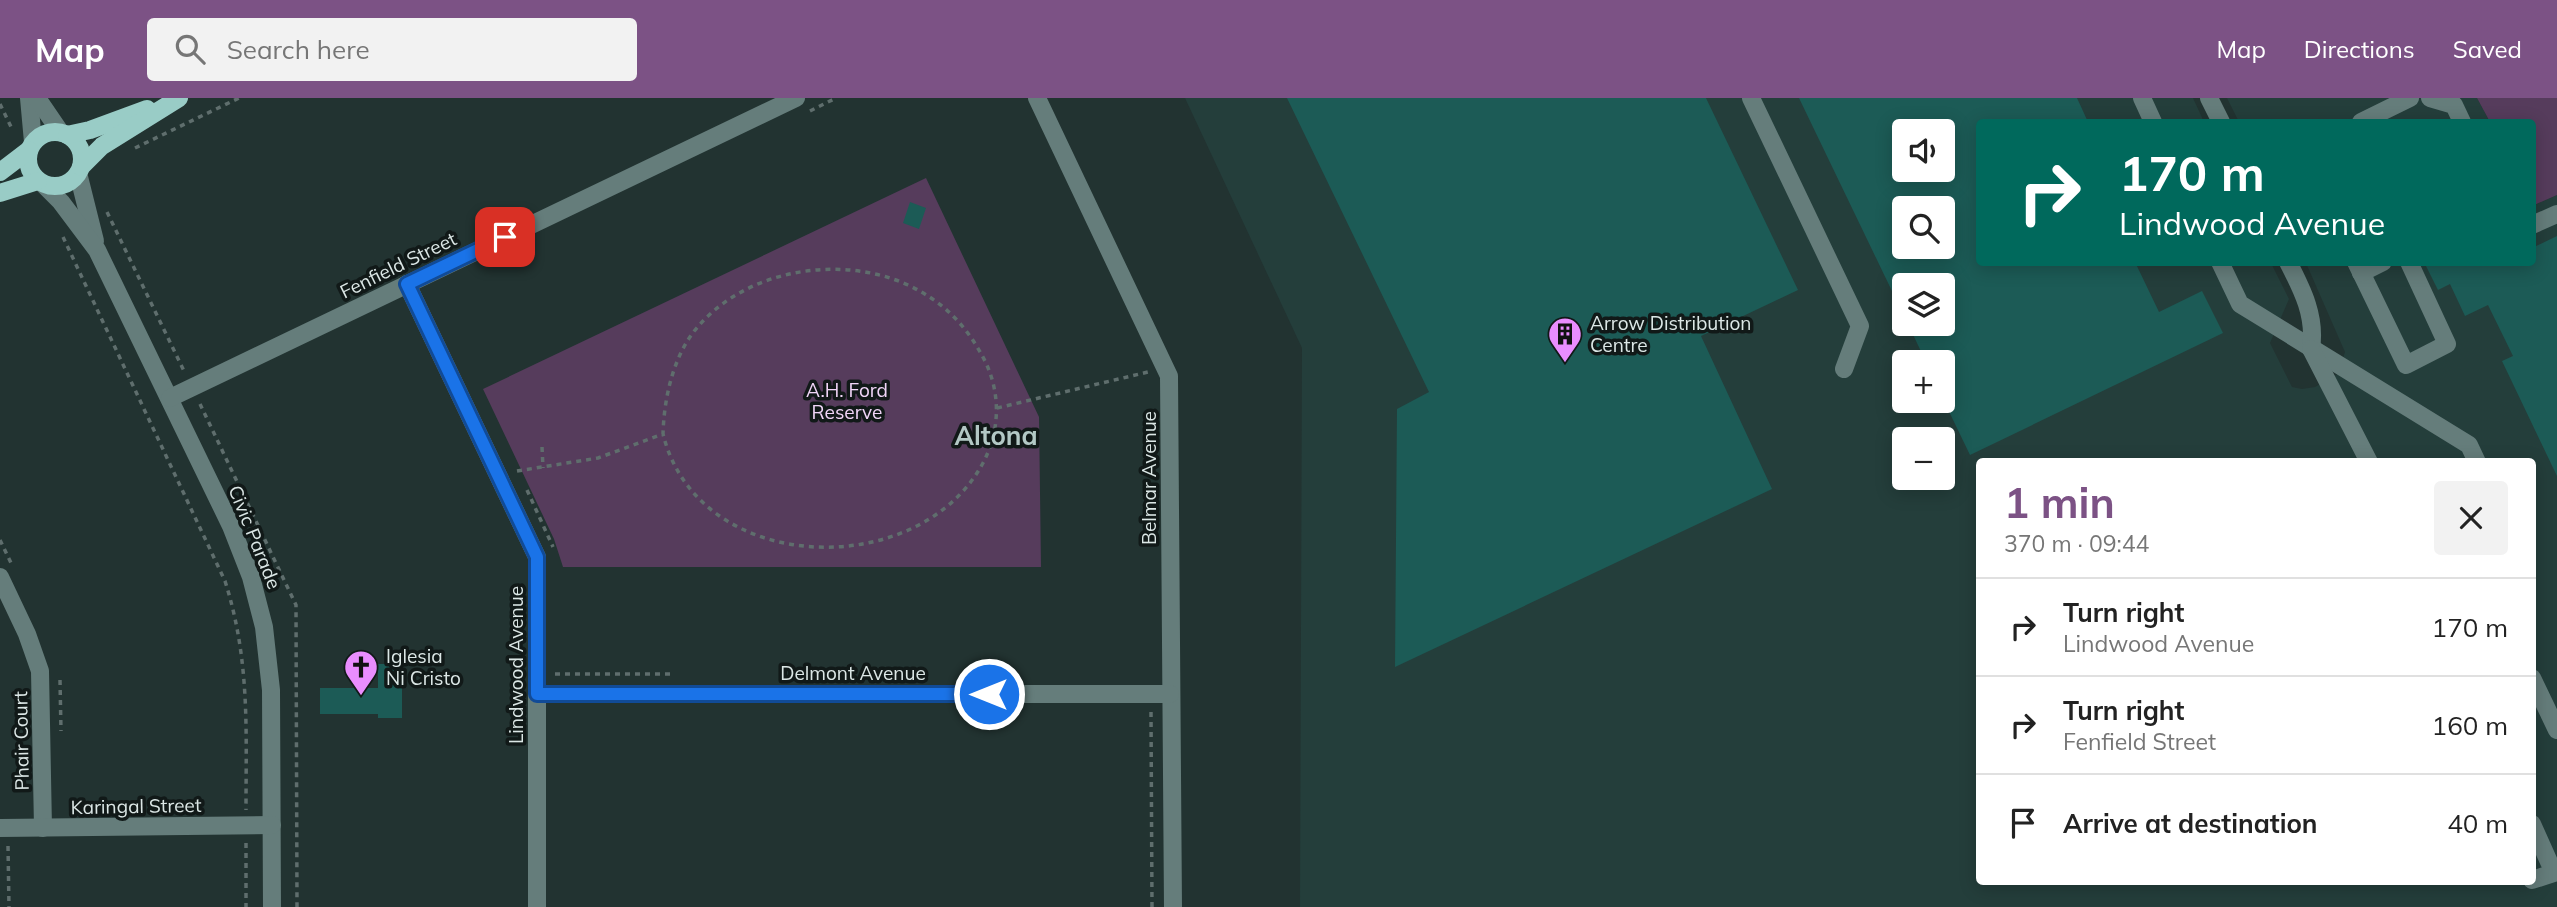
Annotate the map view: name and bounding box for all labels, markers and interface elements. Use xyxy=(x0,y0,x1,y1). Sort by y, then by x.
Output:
search box xyxy=(147,18,637,81)
text: Map xyxy=(35,29,105,70)
icon: search xyxy=(171,30,209,68)
text: Search here xyxy=(227,33,370,66)
text: Map xyxy=(2216,34,2266,64)
text: Directions xyxy=(2304,34,2415,64)
text: Saved xyxy=(2453,34,2522,64)
map controls xyxy=(1892,119,1955,490)
button: sound xyxy=(1892,119,1955,182)
text: 170 m xyxy=(2119,142,2265,203)
icon: right xyxy=(2004,147,2095,238)
button: search xyxy=(1892,196,1955,259)
text: Lindwood Avenue xyxy=(2119,203,2385,243)
pin xyxy=(475,207,535,267)
icon: arrive xyxy=(486,218,524,256)
street label: Fenfield Street xyxy=(336,226,460,304)
button: layers xyxy=(1892,273,1955,336)
place label: Arrow Distribution Centre xyxy=(1590,311,1751,357)
building icon: Arrow Distribution Centre xyxy=(1546,315,1584,364)
button: + xyxy=(1892,350,1955,413)
park label: A.H. Ford Reserve xyxy=(806,378,888,424)
street label: Belmar Avenue xyxy=(1137,411,1161,545)
district label: Altona xyxy=(954,419,1038,452)
button: − xyxy=(1892,427,1955,490)
text: 1 min xyxy=(2004,476,2115,529)
button: close xyxy=(2434,481,2508,555)
street label: Civic Parade xyxy=(223,482,287,592)
text: 370 m · 09:44 xyxy=(2004,529,2149,558)
street label: Lindwood Avenue xyxy=(504,586,528,744)
text: Turn right xyxy=(2063,596,2184,629)
icon: right xyxy=(2004,608,2042,646)
text: 170 m xyxy=(2432,611,2508,644)
text: Lindwood Avenue xyxy=(2063,629,2254,658)
place label: Iglesia Ni Cristo xyxy=(386,644,461,690)
church icon: Iglesia Ni Cristo xyxy=(342,648,380,697)
position arrow xyxy=(952,657,1026,731)
street label: Delmont Avenue xyxy=(780,661,926,685)
street label: Phair Court xyxy=(8,691,34,791)
text: Turn right xyxy=(2063,694,2184,727)
icon: right xyxy=(2004,706,2042,744)
text: 160 m xyxy=(2432,709,2508,742)
text: Fenfield Street xyxy=(2063,727,2216,756)
street label: Karingal Street xyxy=(70,793,202,819)
icon: arrive xyxy=(2004,804,2042,842)
text: Arrive at destination xyxy=(2063,807,2318,840)
text: 40 m xyxy=(2447,807,2508,840)

